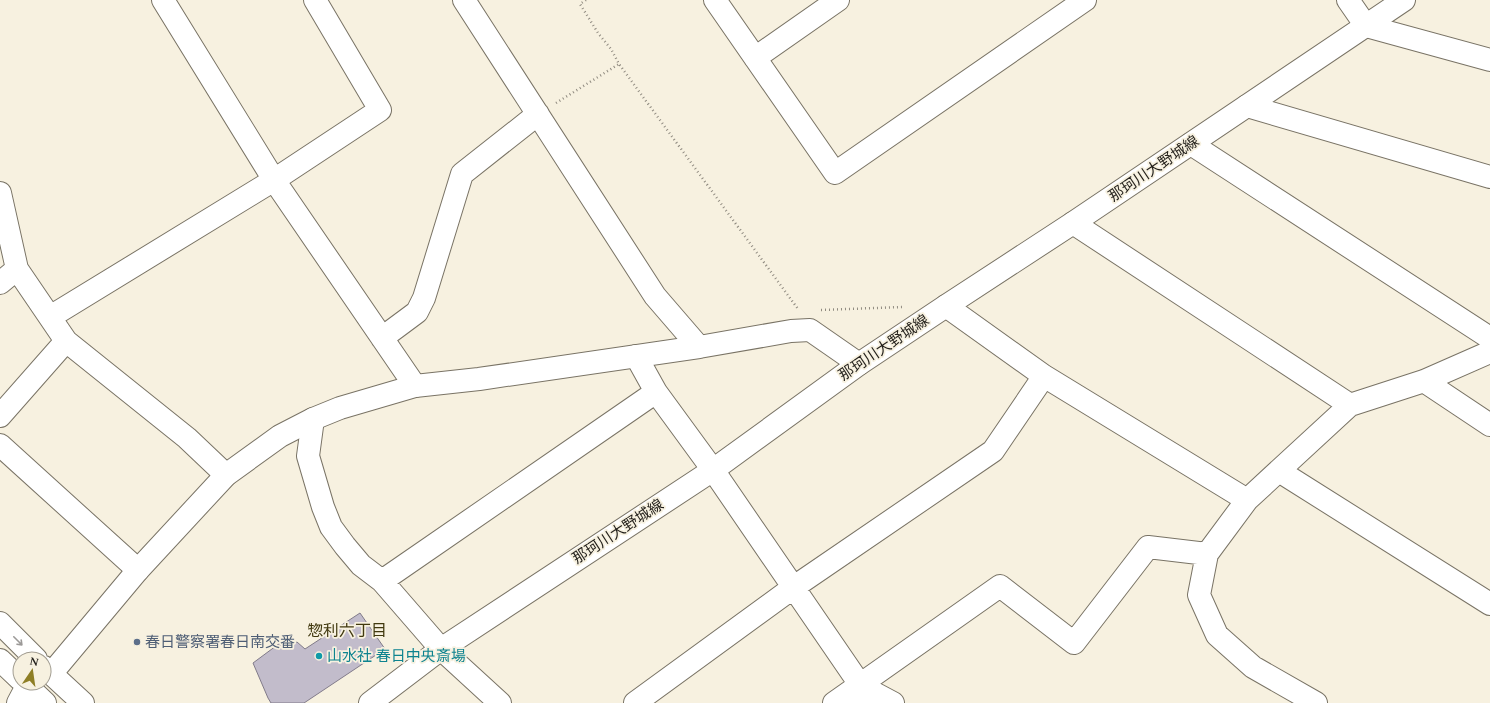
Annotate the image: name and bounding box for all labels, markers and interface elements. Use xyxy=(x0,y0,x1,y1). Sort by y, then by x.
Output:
street label: 那珂川大野城線 xyxy=(1104,130,1204,208)
street label: 那珂川大野城線 xyxy=(834,309,934,387)
street label: 那珂川大野城線 xyxy=(568,494,668,570)
district label: 惣利六丁目 xyxy=(307,619,387,643)
place label: 春日警察署春日南交番 xyxy=(145,631,295,654)
one-way arrow xyxy=(13,636,23,646)
marker: 春日警察署春日南交番 xyxy=(132,637,142,647)
place label: 山水社 春日中央斎場 xyxy=(327,645,466,668)
north arrow xyxy=(12,651,52,691)
marker: 山水社 春日中央斎場 xyxy=(314,651,324,661)
text: N xyxy=(28,652,40,671)

